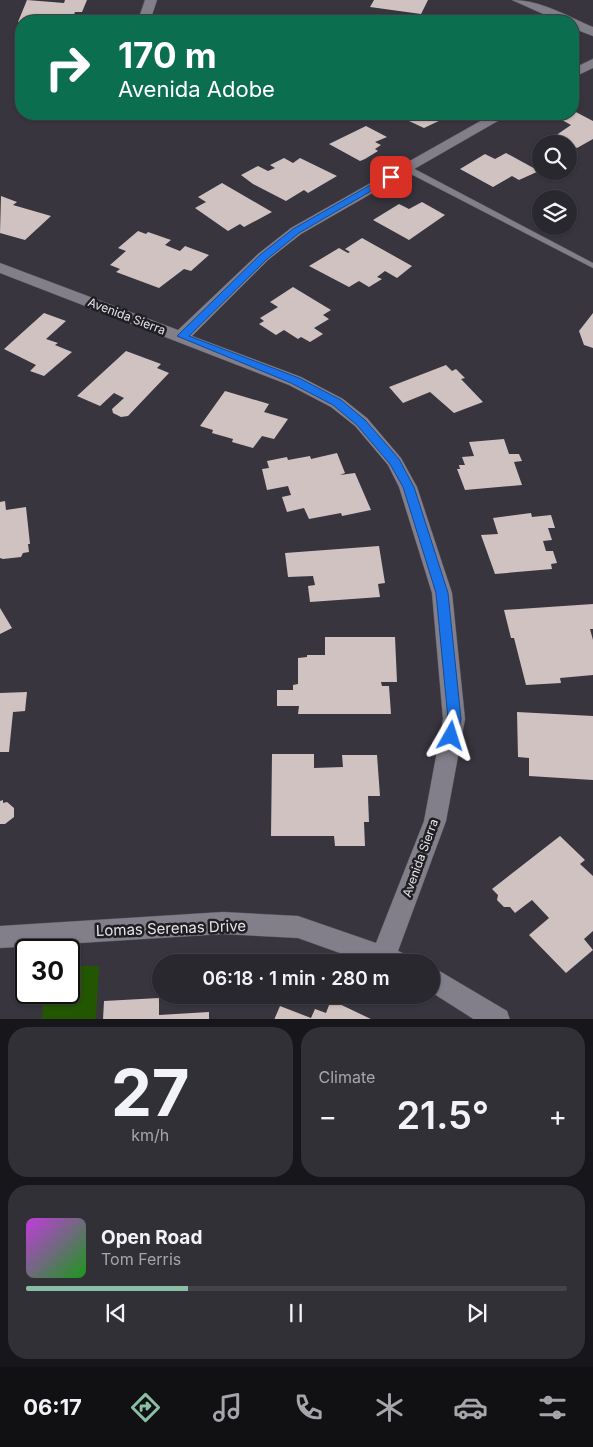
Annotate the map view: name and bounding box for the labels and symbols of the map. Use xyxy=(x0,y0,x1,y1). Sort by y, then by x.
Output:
pin xyxy=(370,156,412,198)
street label: Avenida Sierra xyxy=(86,294,168,338)
position arrow xyxy=(424,709,476,761)
street label: Avenida Sierra xyxy=(399,817,441,899)
street label: Lomas Serenas Drive xyxy=(96,916,246,940)
speed limit sign: 30 xyxy=(15,939,80,1004)

